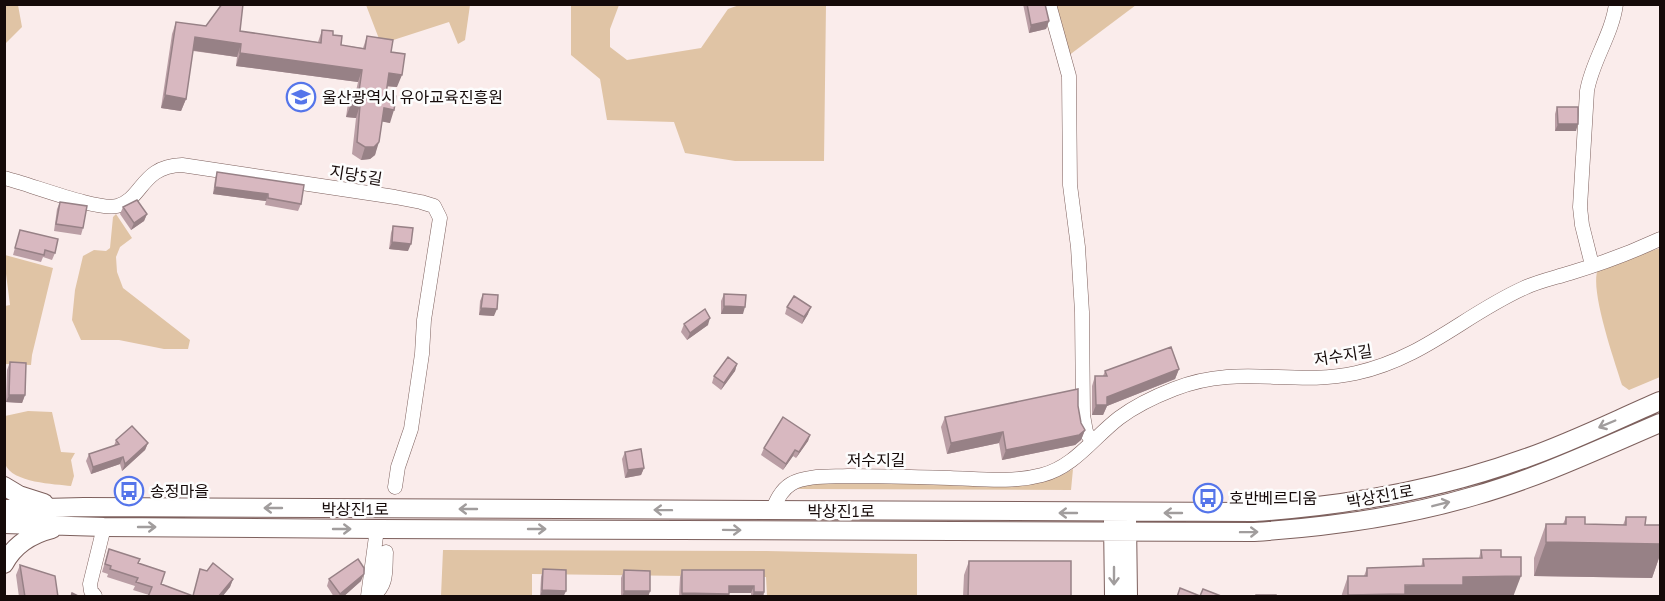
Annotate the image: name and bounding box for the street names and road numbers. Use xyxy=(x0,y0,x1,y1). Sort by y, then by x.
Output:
street label: 지당5길 xyxy=(328,161,384,189)
street label: 저수지길 xyxy=(1312,341,1374,369)
street label: 저수지길 xyxy=(847,450,905,470)
street label: 박상진1로 xyxy=(1345,480,1415,512)
street label: 박상진1로 xyxy=(321,499,389,519)
street label: 박상진1로 xyxy=(807,501,875,521)

